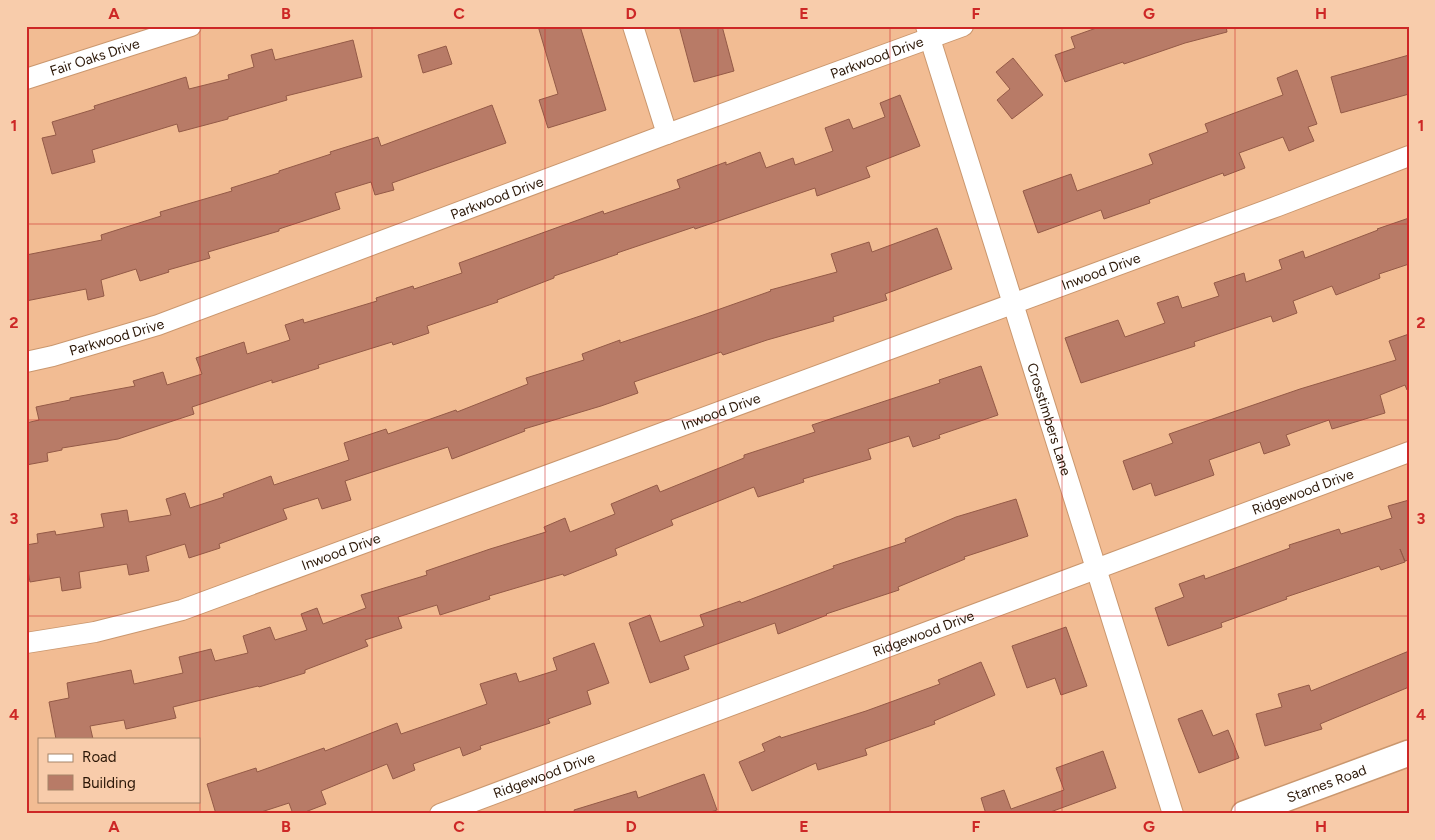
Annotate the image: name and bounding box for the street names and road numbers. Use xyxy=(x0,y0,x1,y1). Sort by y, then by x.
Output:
street label: Parkwood Drive xyxy=(828,33,926,83)
street label: Fair Oaks Drive xyxy=(48,35,142,80)
street label: Parkwood Drive xyxy=(448,173,546,223)
street label: Inwood Drive xyxy=(1059,249,1143,294)
street label: Parkwood Drive xyxy=(67,315,167,360)
street label: Crosstimbers Lane xyxy=(1023,361,1074,478)
street label: Inwood Drive xyxy=(679,389,763,434)
street label: Ridgewood Drive xyxy=(1250,465,1356,519)
street label: Inwood Drive xyxy=(299,529,383,574)
street label: Ridgewood Drive xyxy=(870,607,977,661)
street label: Ridgewood Drive xyxy=(491,749,598,802)
street label: Starnes Road xyxy=(1285,762,1369,806)

